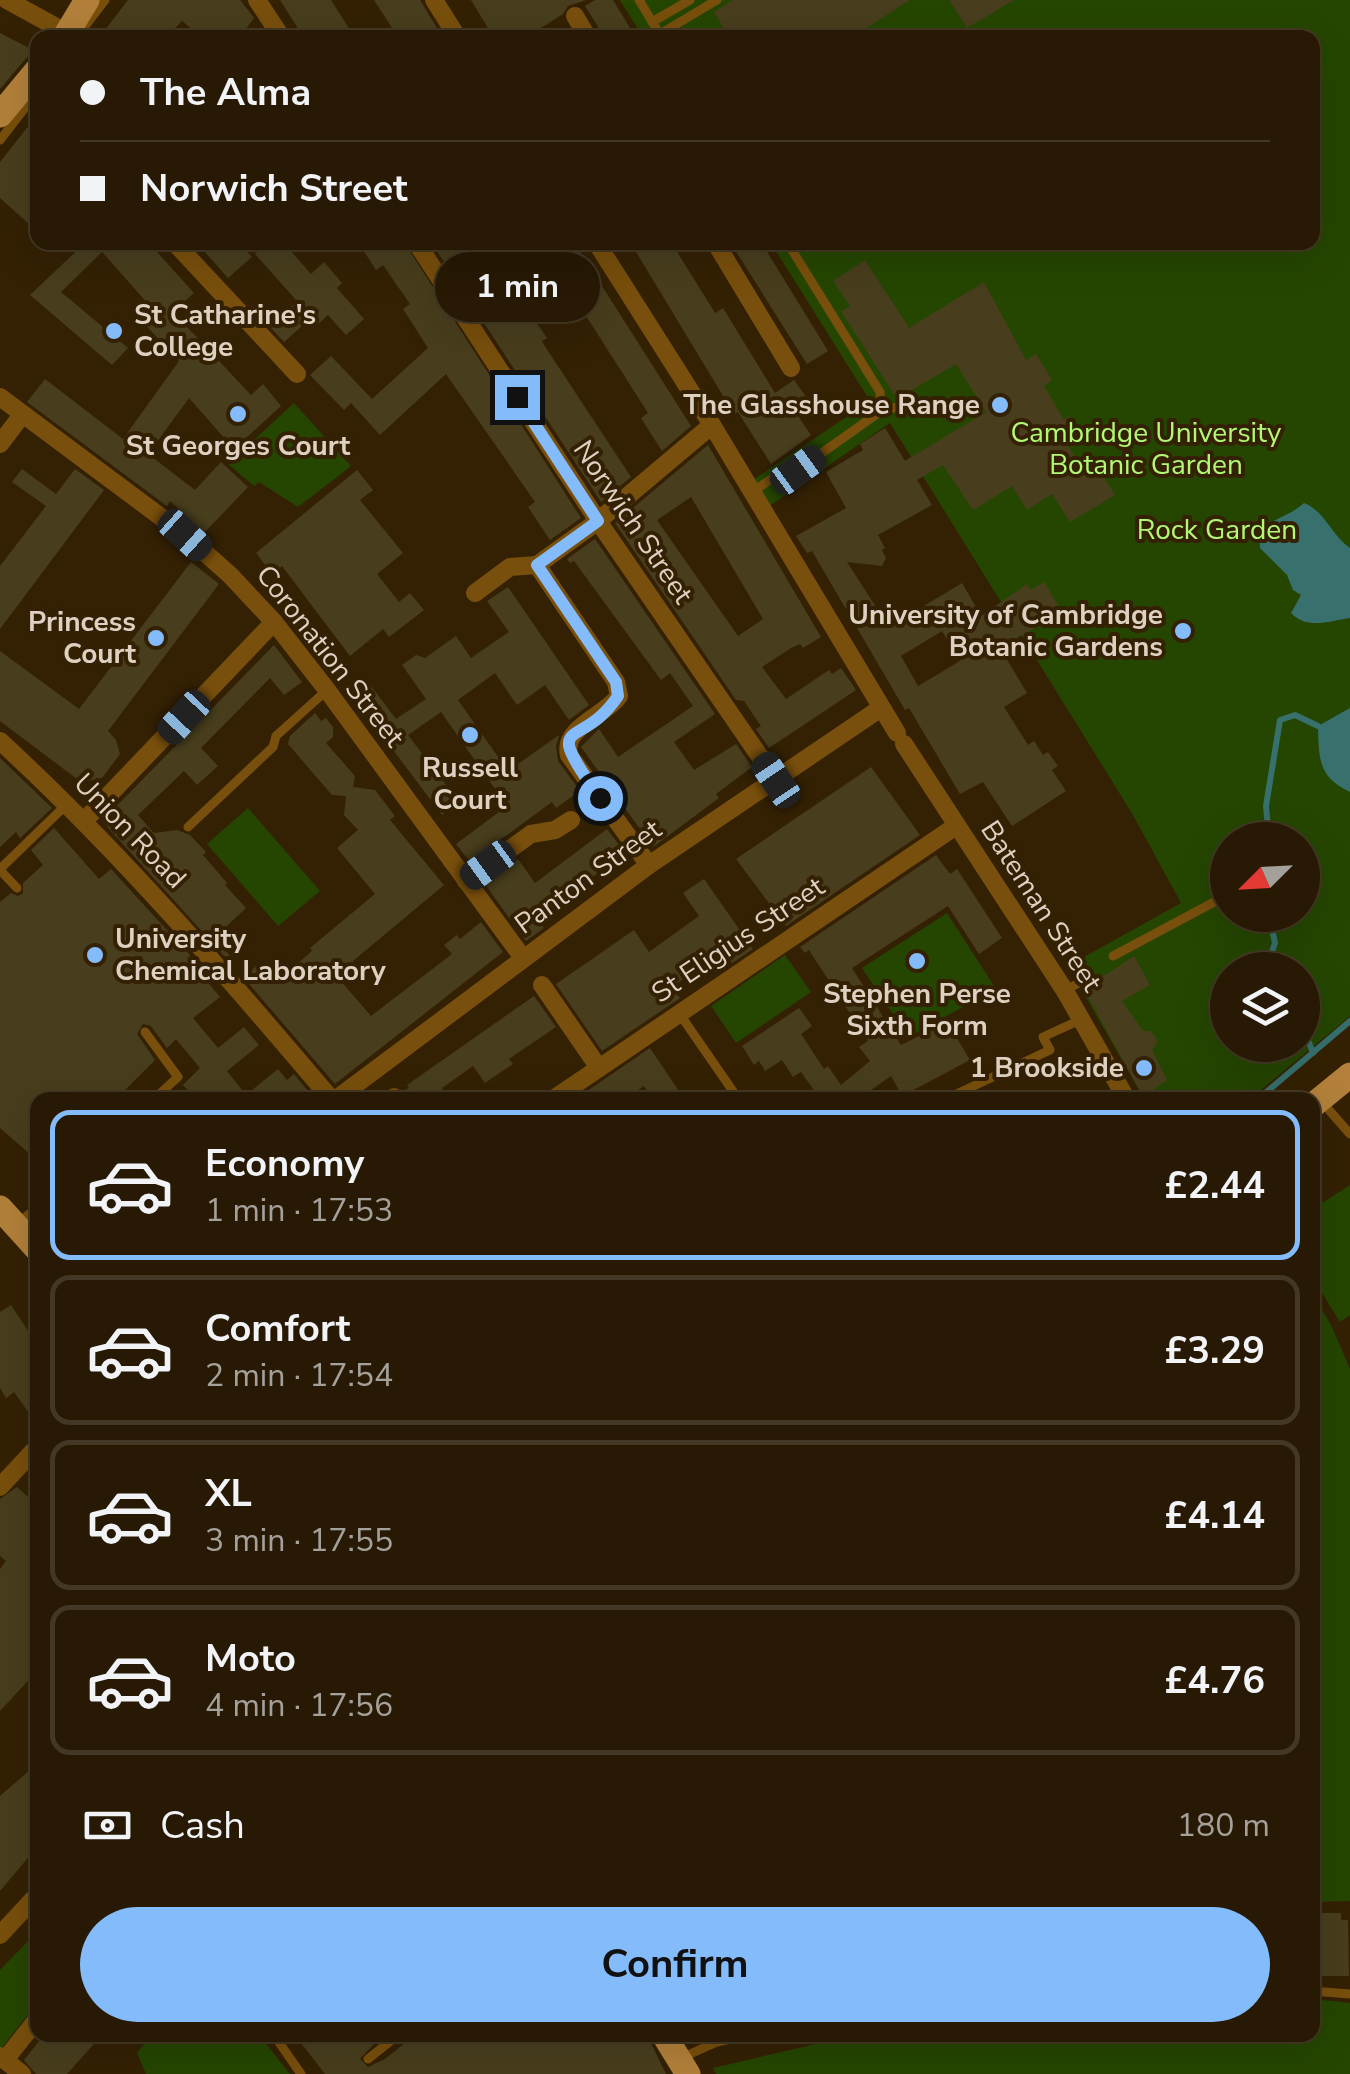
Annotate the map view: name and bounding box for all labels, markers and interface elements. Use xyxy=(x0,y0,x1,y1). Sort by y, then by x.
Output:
text: The Alma xyxy=(140,67,311,118)
text: Norwich Street xyxy=(140,163,408,214)
callout: 1 min xyxy=(434,252,600,322)
text: 1 min xyxy=(476,265,559,308)
place label: St Catharine's College xyxy=(134,296,316,366)
marker: St Catharine's College xyxy=(103,320,125,342)
route end xyxy=(495,375,540,420)
place label: The Glasshouse Range xyxy=(683,386,980,424)
marker: The Glasshouse Range xyxy=(989,394,1011,416)
marker: St Georges Court xyxy=(227,403,249,425)
park label: Cambridge University Botanic Garden xyxy=(1011,414,1282,484)
place label: St Georges Court xyxy=(126,427,351,465)
street label: Norwich Street xyxy=(564,433,702,611)
car xyxy=(765,440,831,500)
car xyxy=(153,504,217,566)
park label: Rock Garden xyxy=(1137,511,1297,549)
street label: Coronation Street xyxy=(247,557,413,755)
place label: University of Cambridge Botanic Gardens xyxy=(848,596,1163,666)
place label: Princess Court xyxy=(28,603,136,673)
marker: University of Cambridge Botanic Gardens xyxy=(1172,620,1194,642)
marker: Princess Court xyxy=(145,627,167,649)
car xyxy=(153,685,215,749)
marker: Russell Court xyxy=(459,724,481,746)
car xyxy=(747,747,805,813)
place label: Russell Court xyxy=(422,749,518,819)
street label: Union Road xyxy=(65,765,195,897)
route start xyxy=(578,776,623,821)
street label: Panton Street xyxy=(507,811,669,943)
street label: Bateman Street xyxy=(972,813,1111,999)
north arrow xyxy=(1210,822,1320,932)
map controls xyxy=(1210,822,1320,1062)
car xyxy=(455,835,521,895)
street label: St Eligius Street xyxy=(644,868,832,1012)
place label: University Chemical Laboratory xyxy=(115,920,386,990)
marker: University Chemical Laboratory xyxy=(84,944,106,966)
marker: Stephen Perse Sixth Form xyxy=(906,950,928,972)
button: layers xyxy=(1210,952,1320,1062)
place label: Stephen Perse Sixth Form xyxy=(823,975,1011,1045)
place label: 1 Brookside xyxy=(970,1049,1124,1087)
marker: 1 Brookside xyxy=(1133,1057,1155,1079)
text: Economy xyxy=(205,1138,364,1189)
icon: car xyxy=(85,1140,175,1230)
text: £2.44 xyxy=(1164,1160,1265,1211)
text: 1 min · 17:53 xyxy=(205,1189,393,1232)
text: Comfort xyxy=(205,1303,350,1354)
icon: car xyxy=(85,1305,175,1395)
text: £3.29 xyxy=(1164,1325,1265,1376)
text: 2 min · 17:54 xyxy=(205,1354,393,1397)
text: XL xyxy=(205,1468,252,1519)
icon: car xyxy=(85,1470,175,1560)
text: £4.14 xyxy=(1164,1490,1265,1541)
text: 3 min · 17:55 xyxy=(205,1519,393,1562)
text: Moto xyxy=(205,1633,296,1684)
icon: car xyxy=(85,1635,175,1725)
text: £4.76 xyxy=(1164,1655,1265,1706)
text: 4 min · 17:56 xyxy=(205,1684,393,1727)
icon: cash xyxy=(80,1798,135,1853)
text: Cash xyxy=(160,1800,245,1851)
text: 180 m xyxy=(1177,1804,1270,1847)
button: Confirm xyxy=(80,1907,1270,2022)

